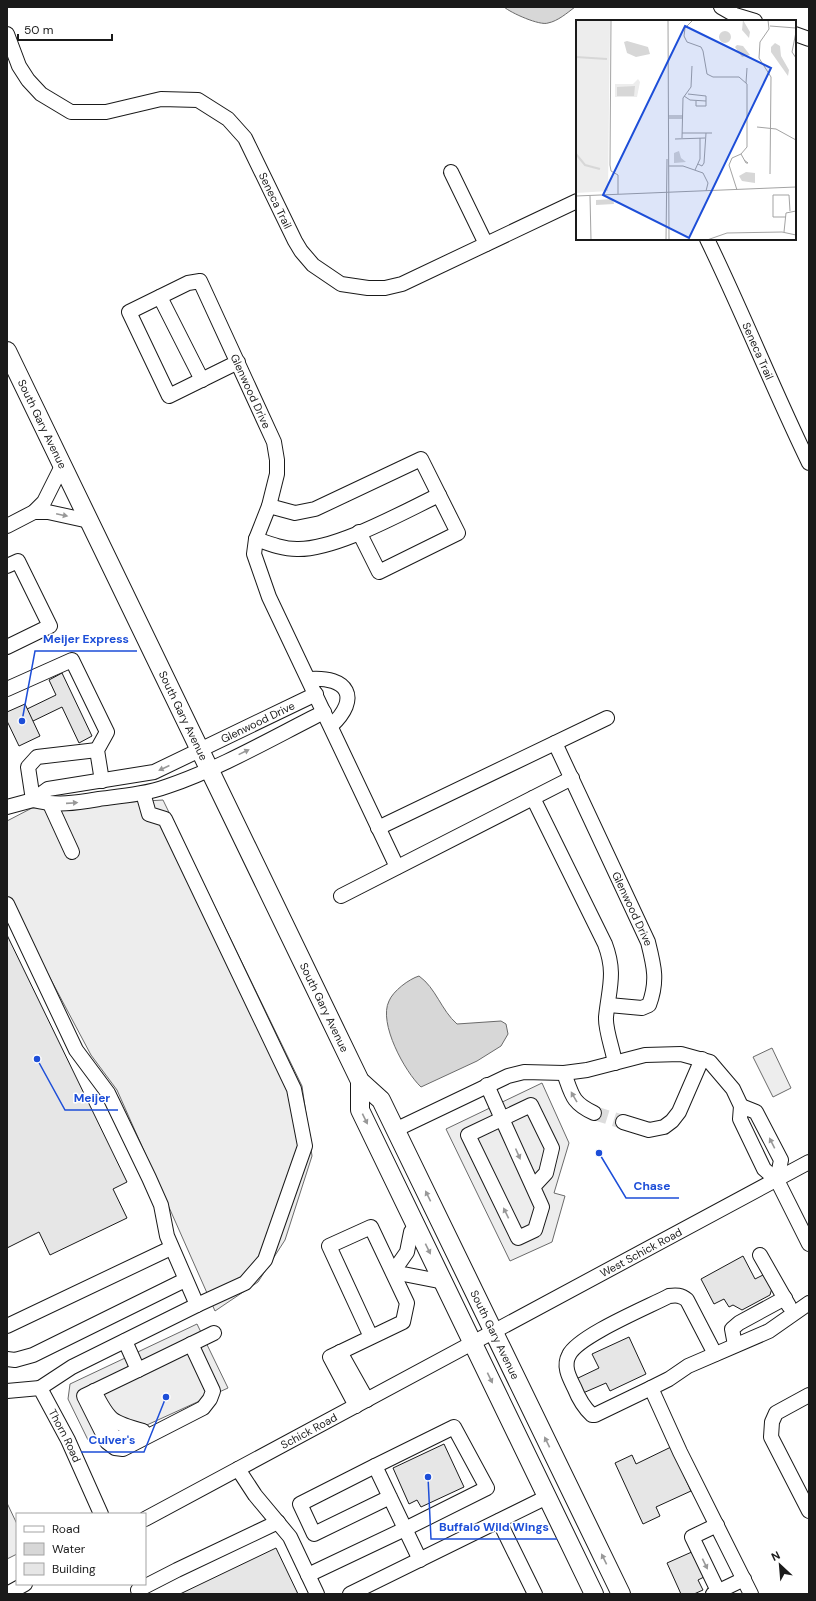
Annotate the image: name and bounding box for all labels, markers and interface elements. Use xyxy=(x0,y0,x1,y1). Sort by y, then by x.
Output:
scale bar xyxy=(18,16,112,42)
inset map xyxy=(576,20,796,240)
text: 50 m xyxy=(24,22,53,38)
street label: Seneca Trail xyxy=(256,170,295,231)
street label: Seneca Trail xyxy=(739,320,777,382)
street label: Glenwood Drive xyxy=(227,352,274,431)
street label: South Gary Avenue xyxy=(15,377,70,471)
one-way arrow xyxy=(55,513,68,519)
callout: Meijer Express xyxy=(35,627,137,651)
text: Meijer Express xyxy=(43,631,129,647)
street label: South Gary Avenue xyxy=(156,669,211,763)
street label: Glenwood Drive xyxy=(218,698,297,746)
one-way arrow xyxy=(238,749,249,755)
one-way arrow xyxy=(159,765,170,771)
one-way arrow xyxy=(65,799,78,806)
street label: Glenwood Drive xyxy=(609,869,656,947)
street label: South Gary Avenue xyxy=(297,960,352,1054)
callout: Meijer xyxy=(65,1086,118,1110)
text: Meijer xyxy=(74,1090,110,1106)
one-way arrow xyxy=(571,1091,578,1103)
one-way arrow xyxy=(362,1113,368,1125)
one-way arrow xyxy=(769,1137,775,1149)
one-way arrow xyxy=(515,1148,521,1159)
callout: Chase xyxy=(626,1174,679,1198)
text: Chase xyxy=(634,1178,670,1194)
one-way arrow xyxy=(425,1191,431,1202)
one-way arrow xyxy=(503,1207,509,1219)
street label: West Schick Road xyxy=(598,1225,684,1280)
one-way arrow xyxy=(425,1243,431,1254)
street label: South Gary Avenue xyxy=(467,1288,523,1382)
one-way arrow xyxy=(487,1372,493,1384)
street label: Thorn Road xyxy=(46,1407,84,1465)
street label: Schick Road xyxy=(278,1410,340,1452)
callout: Culver's xyxy=(81,1428,144,1452)
text: Culver's xyxy=(89,1432,135,1448)
one-way arrow xyxy=(544,1436,550,1447)
legend xyxy=(16,1513,146,1585)
callout: Buffalo Wild Wings xyxy=(431,1515,557,1539)
text: Buffalo Wild Wings xyxy=(439,1519,549,1535)
text: Road xyxy=(52,1521,80,1537)
text: Water xyxy=(52,1541,86,1557)
north arrow xyxy=(760,1545,800,1585)
text: N xyxy=(769,1548,782,1564)
one-way arrow xyxy=(601,1553,607,1565)
one-way arrow xyxy=(702,1559,708,1570)
text: Building xyxy=(52,1561,96,1577)

